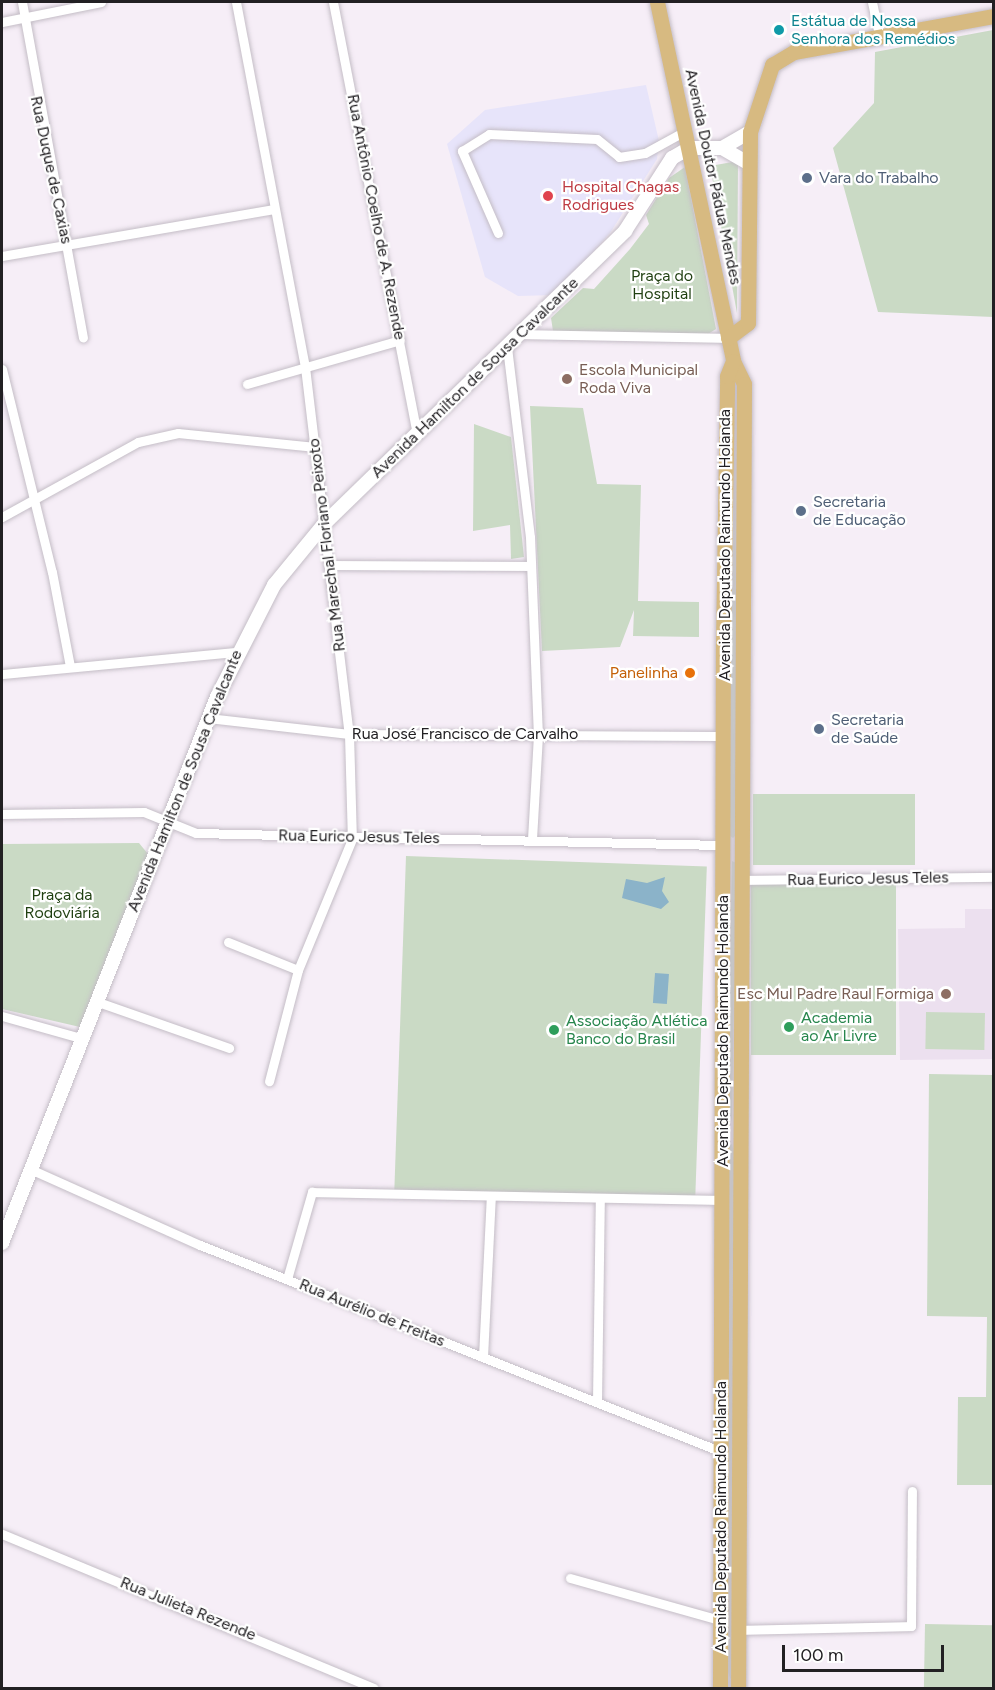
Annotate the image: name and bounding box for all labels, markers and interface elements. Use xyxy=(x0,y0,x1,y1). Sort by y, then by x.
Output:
place label: Estátua de Nossa Senhora dos Remédios xyxy=(791,11,955,49)
marker: Estátua de Nossa Senhora dos Remédios xyxy=(772,23,786,37)
street label: Avenida Doutor Pádua Mendes xyxy=(681,67,745,287)
street label: Rua Antônio Coelho de A. Rezende xyxy=(343,93,409,341)
street label: Rua Duque de Caxias xyxy=(26,94,76,246)
place label: Vara do Trabalho xyxy=(819,168,939,188)
marker: Vara do Trabalho xyxy=(800,171,814,185)
place label: Hospital Chagas Rodrigues xyxy=(562,177,679,215)
marker: Hospital Chagas Rodrigues xyxy=(539,187,557,205)
park label: Praça do Hospital xyxy=(631,266,693,304)
street label: Avenida Hamilton de Sousa Cavalcante xyxy=(367,274,583,482)
place label: Escola Municipal Roda Viva xyxy=(579,360,698,398)
marker: Escola Municipal Roda Viva xyxy=(560,372,574,386)
street label: Avenida Deputado Raimundo Holanda xyxy=(715,409,735,681)
street label: Rua Marechal Floriano Peixoto xyxy=(304,437,350,653)
place label: Secretaria de Educação xyxy=(813,492,906,530)
marker: Secretaria de Educação xyxy=(794,504,808,518)
street label: Avenida Hamilton de Sousa Cavalcante xyxy=(124,647,246,915)
place label: Panelinha xyxy=(610,663,678,683)
marker: Panelinha xyxy=(683,666,697,680)
place label: Secretaria de Saúde xyxy=(831,710,904,748)
marker: Secretaria de Saúde xyxy=(812,722,826,736)
street label: Rua José Francisco de Carvalho xyxy=(352,724,578,744)
street label: Rua Eurico Jesus Teles xyxy=(278,826,440,848)
street label: Rua Eurico Jesus Teles xyxy=(787,868,949,890)
park label: Praça da Rodoviária xyxy=(24,885,100,923)
street label: Avenida Deputado Raimundo Holanda xyxy=(713,895,733,1167)
place label: Esc Mul Padre Raul Formiga xyxy=(737,984,934,1004)
marker: Esc Mul Padre Raul Formiga xyxy=(939,987,953,1001)
place label: Academia ao Ar Livre xyxy=(801,1008,877,1046)
place label: Associação Atlética Banco do Brasil xyxy=(566,1011,707,1049)
marker: Academia ao Ar Livre xyxy=(782,1020,796,1034)
marker: Associação Atlética Banco do Brasil xyxy=(547,1023,561,1037)
street label: Rua Aurélio de Freitas xyxy=(296,1275,448,1351)
street label: Avenida Deputado Raimundo Holanda xyxy=(711,1381,731,1653)
street label: Rua Julieta Rezende xyxy=(117,1573,259,1645)
scale bar xyxy=(785,1633,947,1671)
text: 100 m xyxy=(793,1644,843,1666)

